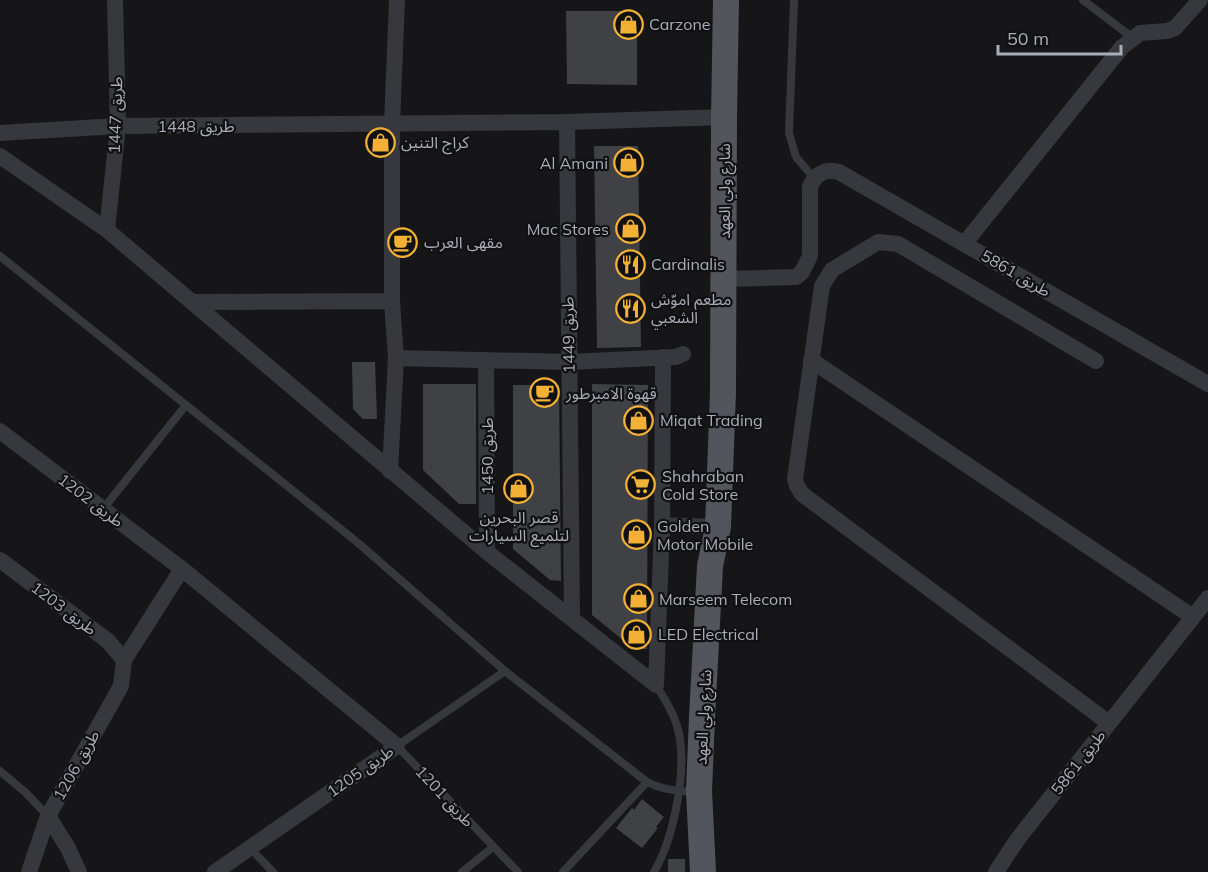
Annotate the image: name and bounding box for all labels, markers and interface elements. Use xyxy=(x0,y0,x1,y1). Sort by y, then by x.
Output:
shop icon: Carzone xyxy=(612,8,644,40)
place label: Carzone xyxy=(649,14,710,34)
scale bar xyxy=(998,18,1121,56)
text: 50 m xyxy=(1007,27,1049,50)
street label: طريق 1447 xyxy=(104,76,127,154)
street label: طريق 1448 xyxy=(158,116,235,137)
shop icon: كراج التنين xyxy=(364,126,396,158)
place label: كراج التنين xyxy=(401,132,469,155)
street label: شارع ولي العهد xyxy=(714,143,737,239)
shop icon: Al Amani xyxy=(613,147,645,179)
place label: Al Amani xyxy=(540,153,608,173)
shop icon: Mac Stores xyxy=(614,213,646,245)
place label: Mac Stores xyxy=(527,219,609,239)
cafe icon: مقهى العرب xyxy=(387,226,419,258)
place label: مقهى العرب xyxy=(424,232,503,252)
street label: طريق 5861 xyxy=(977,245,1054,302)
restaurant icon: Cardinalis xyxy=(614,248,646,280)
place label: Cardinalis xyxy=(651,254,725,274)
place label: مطعم اموّش الشعبي xyxy=(651,289,731,330)
restaurant icon: مطعم اموّش الشعبي xyxy=(614,292,646,324)
street label: طريق 1449 xyxy=(557,296,580,374)
cafe icon: قهوة الامبرطور xyxy=(529,377,561,409)
place label: قهوة الامبرطور xyxy=(565,383,657,403)
shop icon: Miqat Trading xyxy=(623,404,655,436)
place label: Miqat Trading xyxy=(660,410,763,430)
street label: طريق 1450 xyxy=(477,417,498,494)
place label: Shahraban Cold Store xyxy=(662,466,744,504)
street label: طريق 1202 xyxy=(54,469,128,532)
supermarket icon: Shahraban Cold Store xyxy=(625,469,657,501)
shop icon: قصر البحرين لتلميع السيارات xyxy=(503,473,535,505)
place label: قصر البحرين لتلميع السيارات xyxy=(469,507,569,548)
place label: Golden Motor Mobile xyxy=(657,516,753,554)
shop icon: Golden Motor Mobile xyxy=(620,519,652,551)
street label: طريق 1203 xyxy=(27,577,101,640)
shop icon: Marseem Telecom xyxy=(622,583,654,615)
place label: Marseem Telecom xyxy=(659,589,792,609)
shop icon: LED Electrical xyxy=(621,618,653,650)
place label: LED Electrical xyxy=(658,624,759,644)
street label: شارع ولي العهد xyxy=(691,669,718,765)
street label: طريق 5861 xyxy=(1046,725,1110,799)
street label: طريق 1206 xyxy=(49,726,104,804)
street label: طريق 1205 xyxy=(323,741,398,802)
street label: طريق 1201 xyxy=(411,761,479,832)

